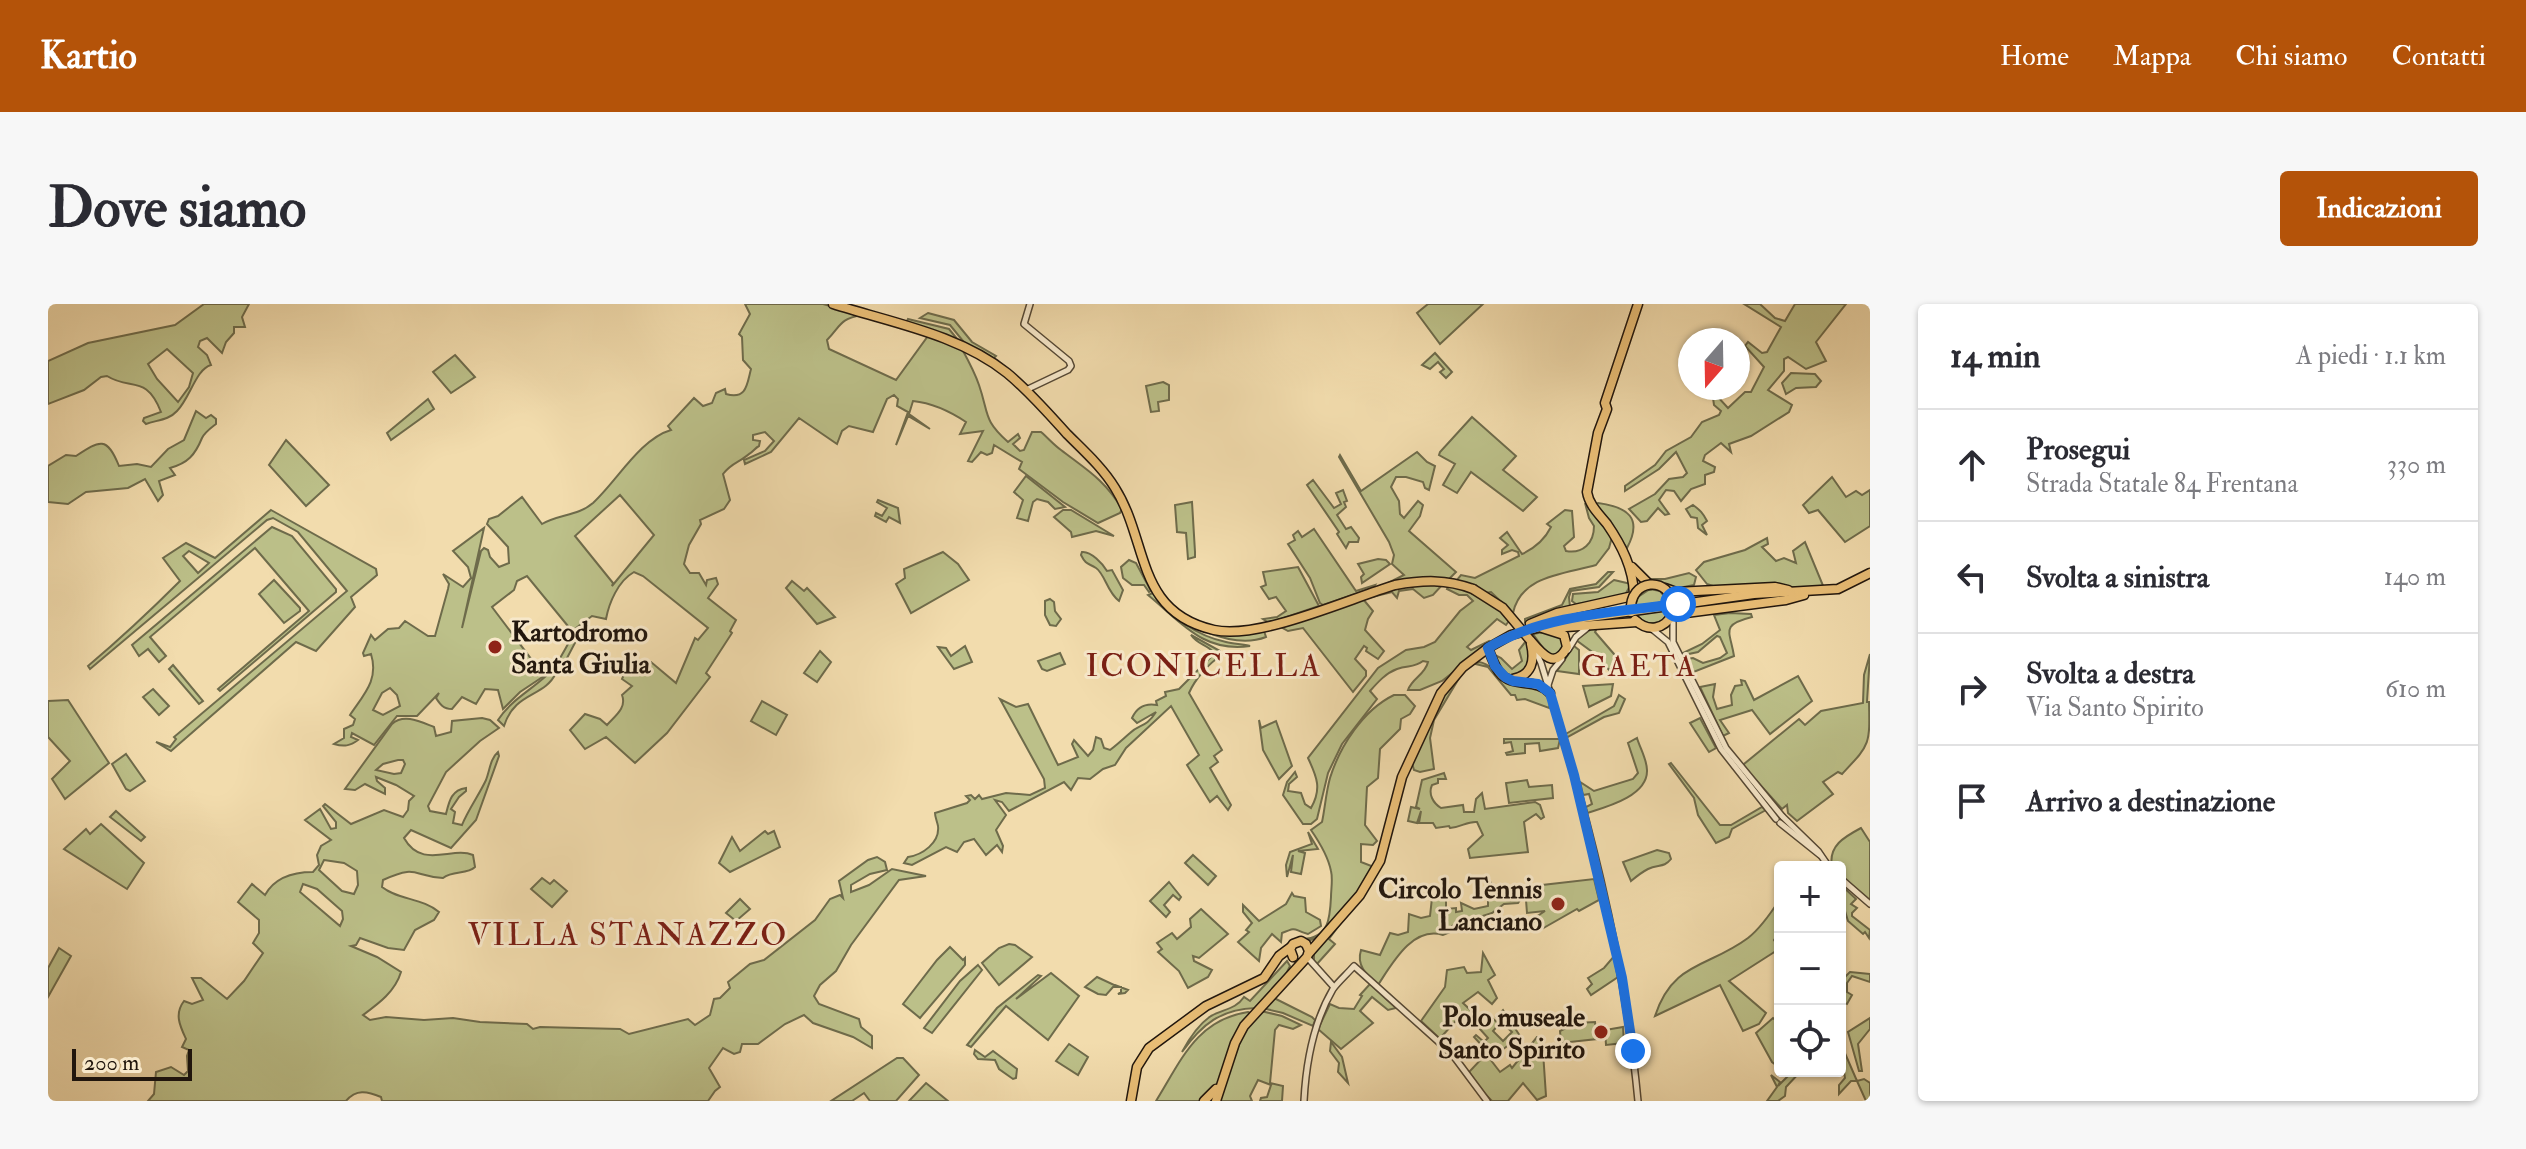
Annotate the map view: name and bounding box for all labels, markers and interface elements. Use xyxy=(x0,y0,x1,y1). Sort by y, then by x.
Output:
text: Kartio xyxy=(40,32,137,80)
text: Home xyxy=(2000,39,2069,74)
text: Mappa xyxy=(2113,39,2191,74)
text: Chi siamo xyxy=(2235,39,2348,74)
text: Contatti xyxy=(2392,39,2486,74)
button: Indicazioni xyxy=(2280,171,2478,246)
text: Dove siamo xyxy=(48,173,306,244)
north arrow xyxy=(1678,328,1750,400)
text: 14 min xyxy=(1950,335,2041,378)
text: A piedi · 1.1 km xyxy=(2296,340,2446,372)
text: Prosegui xyxy=(2026,431,2130,468)
icon: ahead xyxy=(1950,443,1994,487)
text: 330 m xyxy=(2387,449,2446,481)
text: Strada Statale 84 Frentana xyxy=(2026,468,2298,500)
icon: left xyxy=(1950,555,1994,599)
text: Svolta a sinistra xyxy=(2026,559,2209,596)
text: 140 m xyxy=(2384,561,2446,593)
route start xyxy=(1660,586,1696,622)
place label: Kartodromo Santa Giulia xyxy=(511,615,652,682)
marker: Kartodromo Santa Giulia xyxy=(486,638,504,656)
district label: ICONICELLA xyxy=(1086,646,1322,686)
district label: GAETA xyxy=(1581,648,1697,685)
text: Svolta a destra xyxy=(2026,655,2195,692)
icon: right xyxy=(1950,667,1994,711)
text: 610 m xyxy=(2385,673,2446,705)
text: Via Santo Spirito xyxy=(2026,692,2204,724)
icon: arrive xyxy=(1950,779,1994,823)
text: Arrivo a destinazione xyxy=(2026,783,2275,820)
map controls xyxy=(1774,861,1846,1077)
button: + xyxy=(1774,861,1846,933)
place label: Circolo Tennis Lanciano xyxy=(1378,872,1543,939)
marker: Circolo Tennis Lanciano xyxy=(1549,895,1567,913)
district label: VILLA STANAZZO xyxy=(468,915,788,955)
button: − xyxy=(1774,933,1846,1005)
place label: Polo museale Santo Spirito xyxy=(1438,1000,1586,1067)
button: locate xyxy=(1774,1005,1846,1077)
marker: Polo museale Santo Spirito xyxy=(1592,1023,1610,1041)
route end xyxy=(1615,1033,1651,1069)
scale bar xyxy=(72,1045,192,1081)
text: 200 m xyxy=(84,1049,139,1077)

